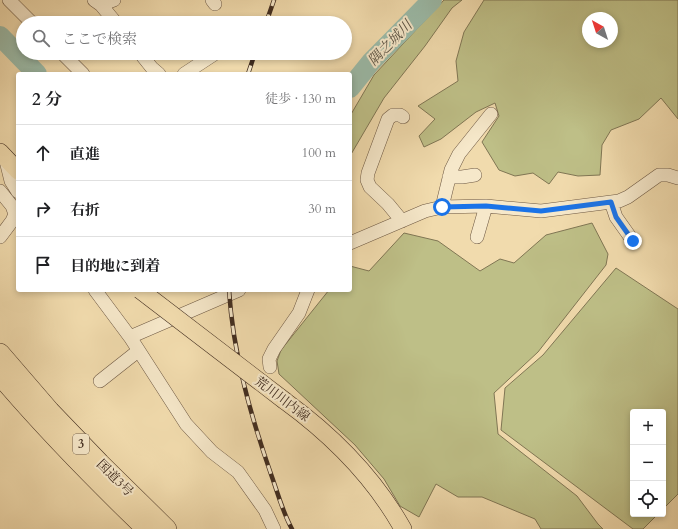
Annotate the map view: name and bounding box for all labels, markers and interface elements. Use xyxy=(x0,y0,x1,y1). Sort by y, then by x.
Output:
north arrow xyxy=(582,12,618,48)
water label: 隅之城川 xyxy=(364,15,418,70)
search box xyxy=(16,16,352,60)
icon: search xyxy=(30,27,52,49)
text: ここで検索 xyxy=(62,29,137,49)
text: 2 分 xyxy=(32,88,62,111)
text: 徒歩 · 130 m xyxy=(265,90,336,108)
icon: ahead xyxy=(32,142,54,164)
text: 直進 xyxy=(70,144,100,164)
text: 100 m xyxy=(302,144,336,162)
icon: right xyxy=(32,198,54,220)
route start xyxy=(433,198,451,216)
text: 右折 xyxy=(70,200,100,220)
text: 30 m xyxy=(308,200,336,218)
route end xyxy=(624,232,642,250)
icon: arrive xyxy=(32,254,54,276)
text: 目的地に到着 xyxy=(70,256,160,276)
street label: 荒川川内線 xyxy=(251,372,313,426)
map controls xyxy=(630,409,666,517)
button: + xyxy=(630,409,666,445)
road number: 3 xyxy=(73,434,89,454)
button: − xyxy=(630,445,666,481)
street label: 国道3号 xyxy=(92,455,138,501)
button: locate xyxy=(630,481,666,517)

